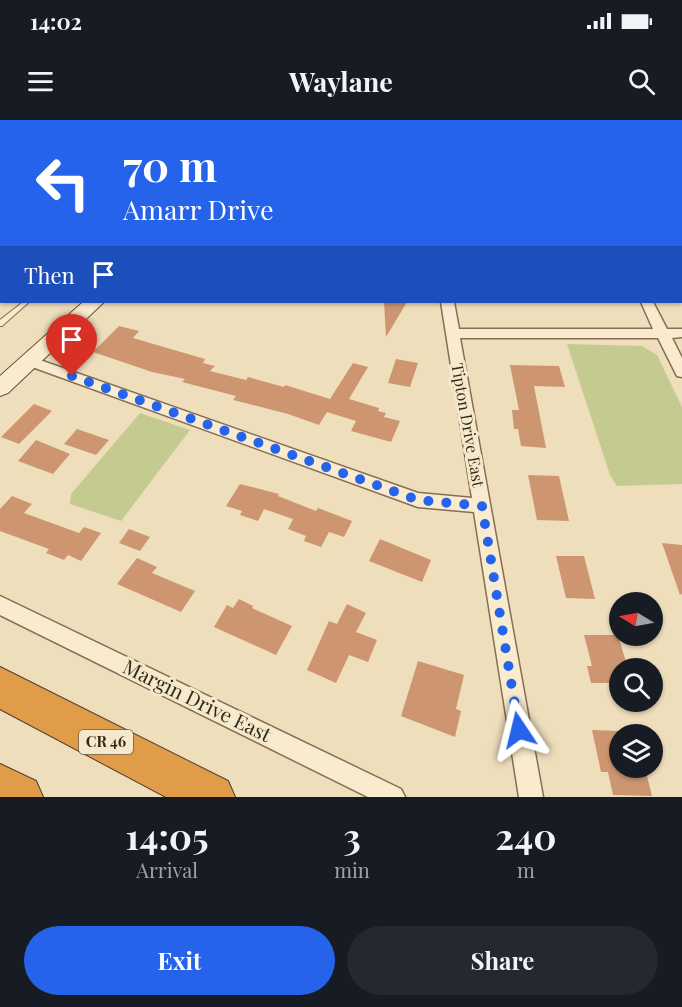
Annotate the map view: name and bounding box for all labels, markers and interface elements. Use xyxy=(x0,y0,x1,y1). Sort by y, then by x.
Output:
text: 14:02 xyxy=(30,6,82,36)
text: Waylane xyxy=(289,63,393,99)
icon: menu xyxy=(24,65,57,98)
icon: search xyxy=(625,65,658,98)
text: 70 m xyxy=(123,137,217,193)
icon: left xyxy=(24,144,102,222)
text: Amarr Drive xyxy=(123,191,274,227)
icon: arrive xyxy=(87,258,120,291)
text: Then xyxy=(24,260,75,290)
pin xyxy=(46,314,97,376)
icon: arrive xyxy=(55,323,88,356)
street label: Tipton Drive East xyxy=(447,361,490,489)
north arrow xyxy=(609,592,663,646)
map controls xyxy=(609,592,663,778)
street label: Margin Drive East xyxy=(119,652,277,748)
button: search xyxy=(609,658,663,712)
position arrow xyxy=(487,698,551,762)
button: layers xyxy=(609,724,663,778)
road number: CR 46 xyxy=(79,730,133,754)
text: 14:05 xyxy=(126,811,209,859)
text: 3 xyxy=(343,811,361,859)
text: 240 xyxy=(495,811,556,859)
text: Arrival xyxy=(136,856,198,883)
text: min xyxy=(334,856,370,883)
text: m xyxy=(517,856,535,883)
button: Exit xyxy=(24,926,335,995)
button: Share xyxy=(347,926,658,995)

